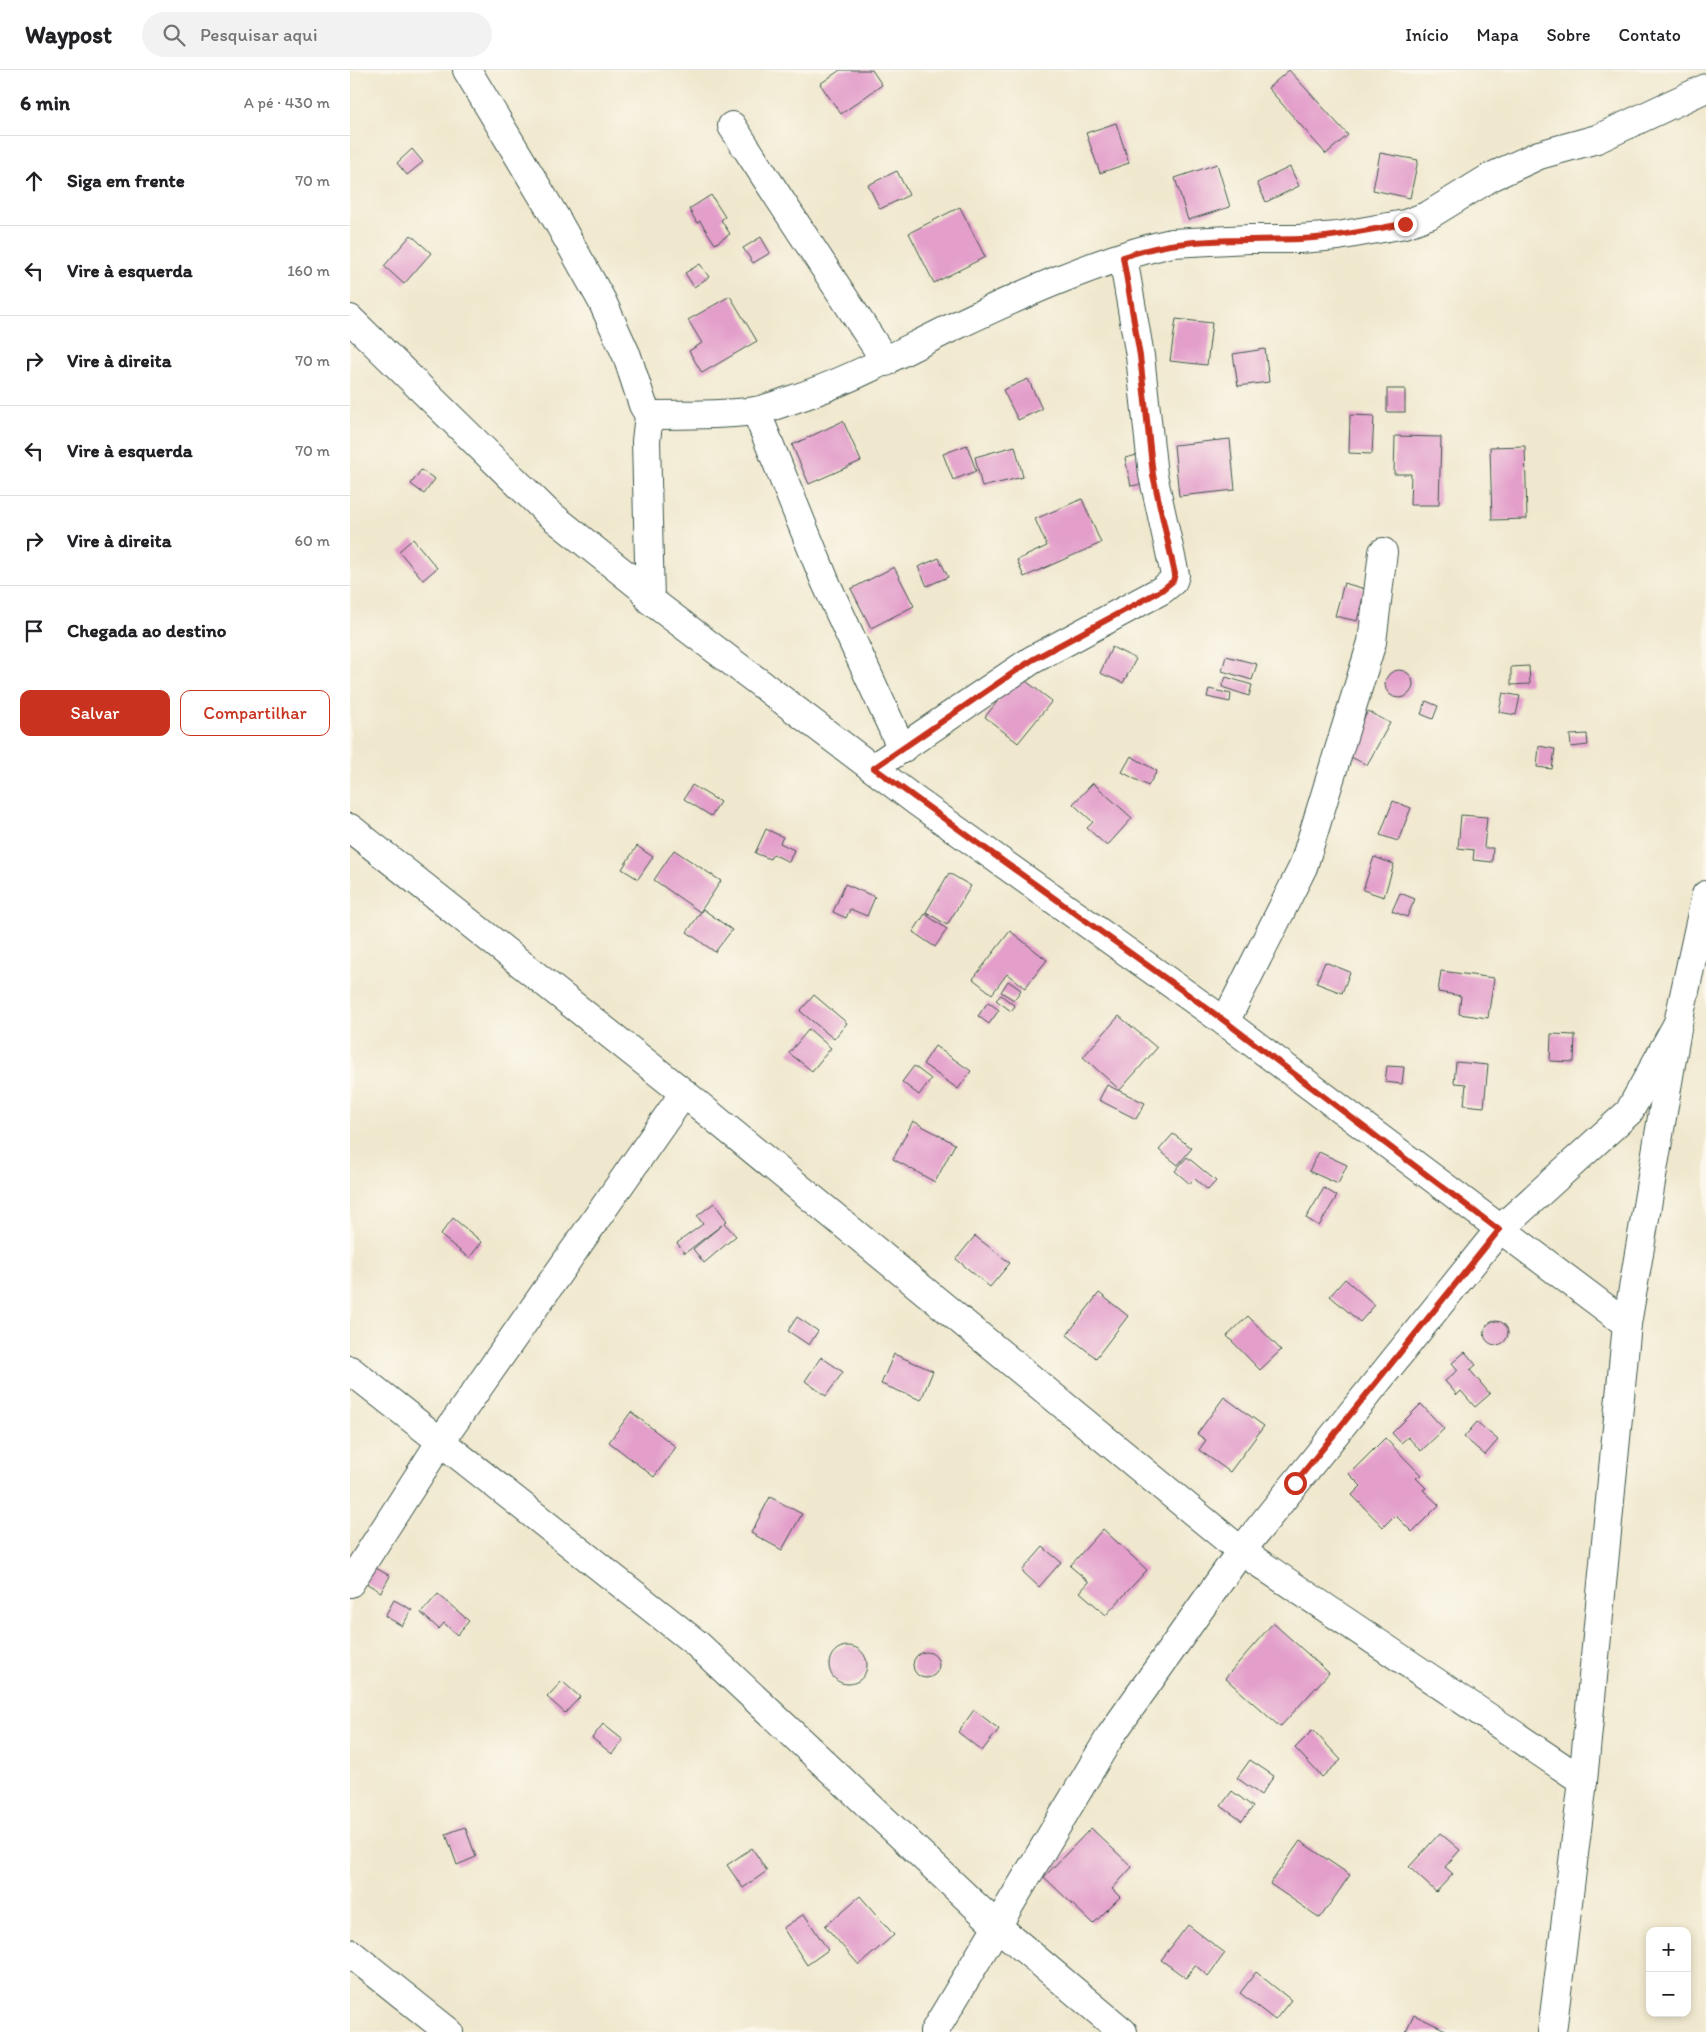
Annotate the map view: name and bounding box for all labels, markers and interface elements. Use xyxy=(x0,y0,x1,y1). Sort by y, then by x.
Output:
search box xyxy=(142,12,492,57)
text: Waypost xyxy=(25,20,112,49)
icon: search xyxy=(160,21,188,49)
text: Pesquisar aqui xyxy=(200,23,318,46)
text: Início xyxy=(1405,24,1449,46)
text: Mapa xyxy=(1477,24,1519,46)
text: Sobre xyxy=(1547,24,1591,46)
text: Contato xyxy=(1619,24,1681,46)
text: 6 min xyxy=(20,90,70,115)
text: A pé · 430 m xyxy=(244,93,330,112)
icon: ahead xyxy=(20,167,48,195)
text: Siga em frente xyxy=(67,169,185,192)
text: 70 m xyxy=(295,171,330,190)
route end xyxy=(1394,213,1417,236)
icon: left xyxy=(20,257,48,285)
text: Vire à esquerda xyxy=(67,259,193,282)
text: 160 m xyxy=(287,261,330,280)
icon: right xyxy=(20,347,48,375)
text: Vire à direita xyxy=(67,349,172,372)
text: 70 m xyxy=(295,351,330,370)
icon: left xyxy=(20,437,48,465)
text: Vire à esquerda xyxy=(67,439,193,462)
text: 70 m xyxy=(295,441,330,460)
icon: right xyxy=(20,527,48,555)
text: Vire à direita xyxy=(67,529,172,552)
text: 60 m xyxy=(295,531,330,550)
icon: arrive xyxy=(20,617,48,645)
text: Chegada ao destino xyxy=(67,619,226,642)
button: Salvar xyxy=(20,690,170,736)
button: Compartilhar xyxy=(180,690,330,736)
route start xyxy=(1284,1472,1307,1495)
map controls xyxy=(1646,1927,1691,2017)
button: + xyxy=(1646,1927,1691,1972)
button: − xyxy=(1646,1972,1691,2017)

